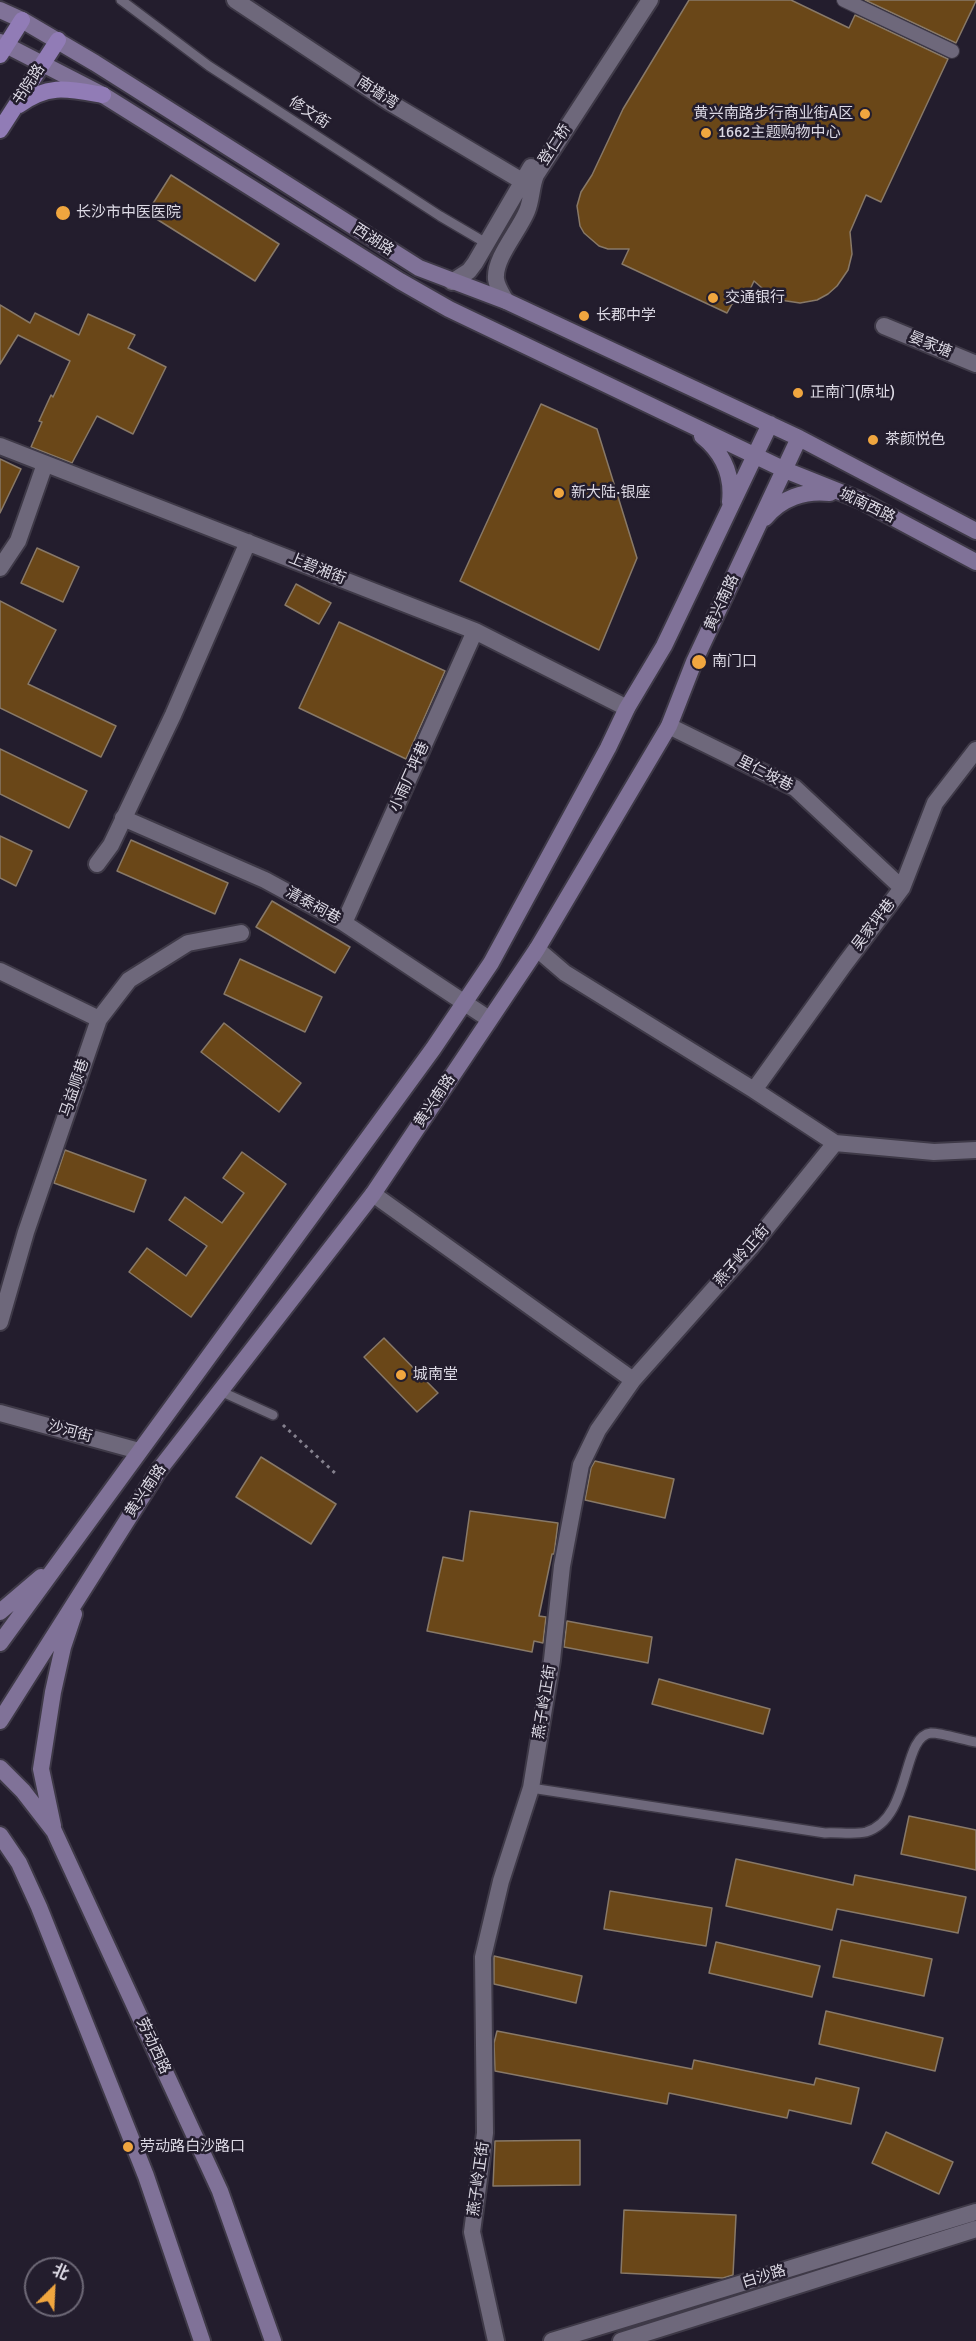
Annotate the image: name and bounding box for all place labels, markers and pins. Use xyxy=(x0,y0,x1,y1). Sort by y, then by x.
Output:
place label: 黄兴南路步行商业街A区 xyxy=(694,105,853,123)
marker: 黄兴南路步行商业街A区 xyxy=(858,107,872,121)
place label: 1662主题购物中心 xyxy=(718,124,840,142)
marker: 1662主题购物中心 xyxy=(699,126,713,140)
marker: 长沙市中医医院 xyxy=(54,204,72,222)
place label: 长沙市中医医院 xyxy=(76,204,181,222)
place label: 交通银行 xyxy=(725,289,785,307)
marker: 交通银行 xyxy=(706,291,720,305)
place label: 长郡中学 xyxy=(596,307,656,325)
marker: 长郡中学 xyxy=(577,309,591,323)
place label: 正南门(原址) xyxy=(810,384,895,402)
marker: 正南门(原址) xyxy=(791,386,805,400)
place label: 茶颜悦色 xyxy=(885,431,945,449)
marker: 茶颜悦色 xyxy=(866,433,880,447)
place label: 新大陆·银座 xyxy=(571,484,651,502)
marker: 新大陆·银座 xyxy=(552,486,566,500)
marker: 南门口 xyxy=(690,653,708,671)
place label: 南门口 xyxy=(712,653,757,671)
place label: 城南堂 xyxy=(413,1366,458,1384)
marker: 城南堂 xyxy=(394,1368,408,1382)
place label: 劳动路白沙路口 xyxy=(140,2138,245,2156)
marker: 劳动路白沙路口 xyxy=(121,2140,135,2154)

